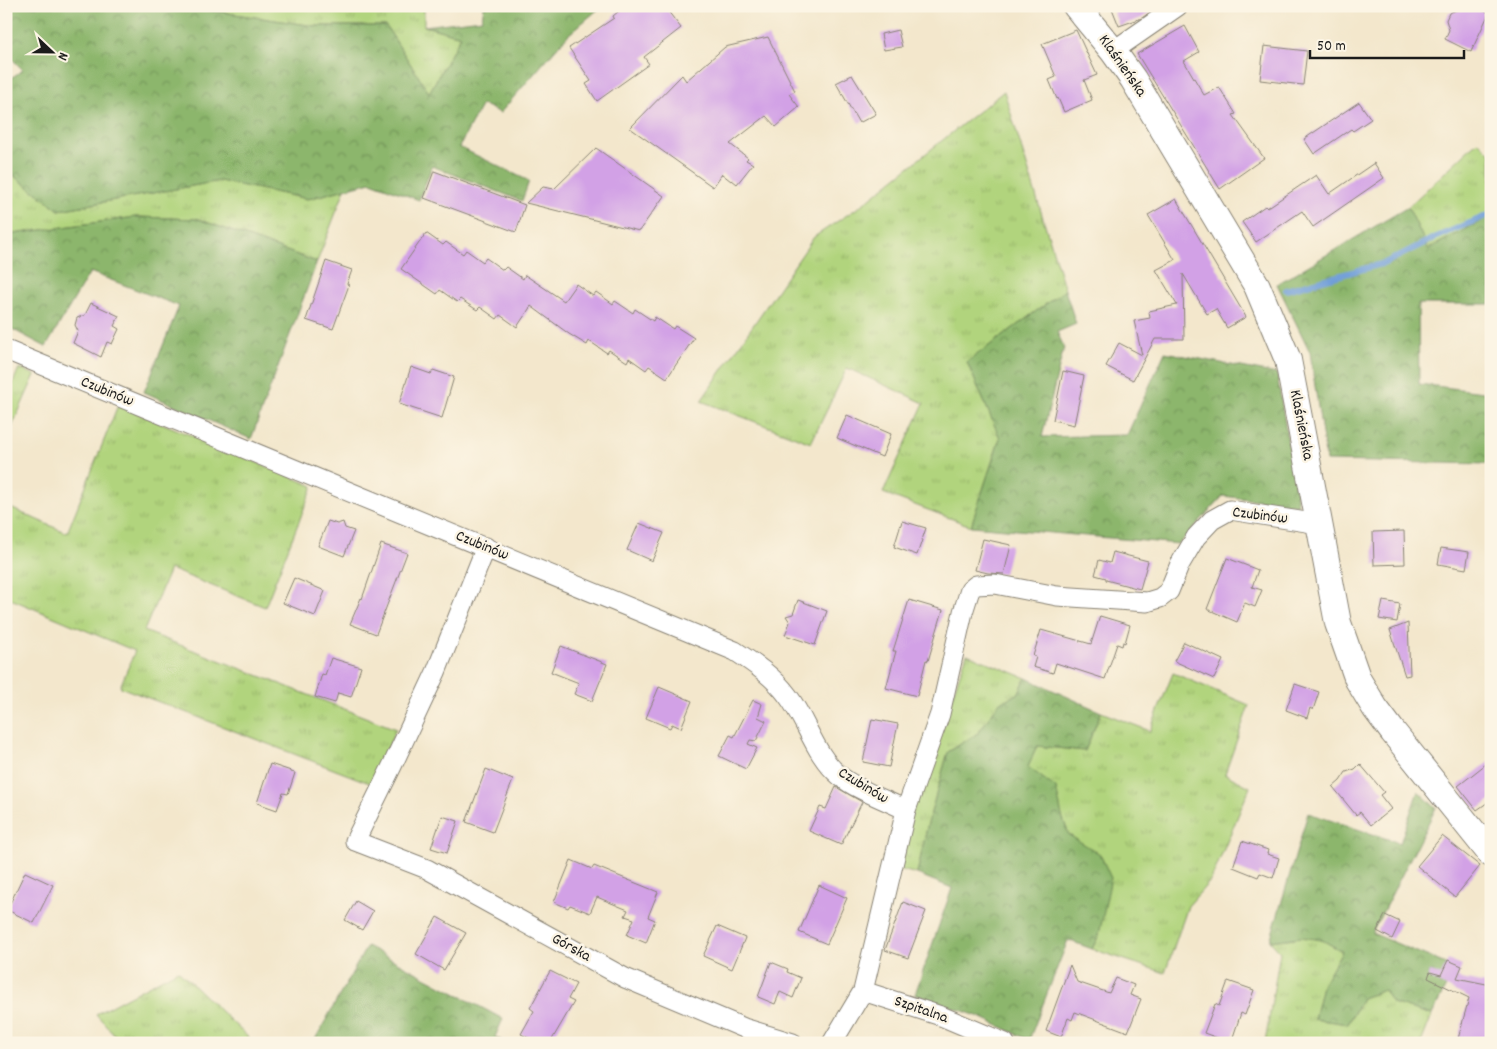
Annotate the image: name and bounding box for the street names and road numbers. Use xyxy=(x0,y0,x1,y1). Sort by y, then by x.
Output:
street label: Klaśnieńska xyxy=(1092,30,1152,102)
street label: Czubinów xyxy=(77,371,137,413)
street label: Klaśnieńska xyxy=(1283,388,1319,463)
street label: Czubinów xyxy=(1231,501,1289,531)
street label: Czubinów xyxy=(452,525,512,567)
street label: Czubinów xyxy=(833,762,893,810)
street label: Górska xyxy=(547,928,595,968)
street label: Szpitalna xyxy=(891,990,951,1030)

